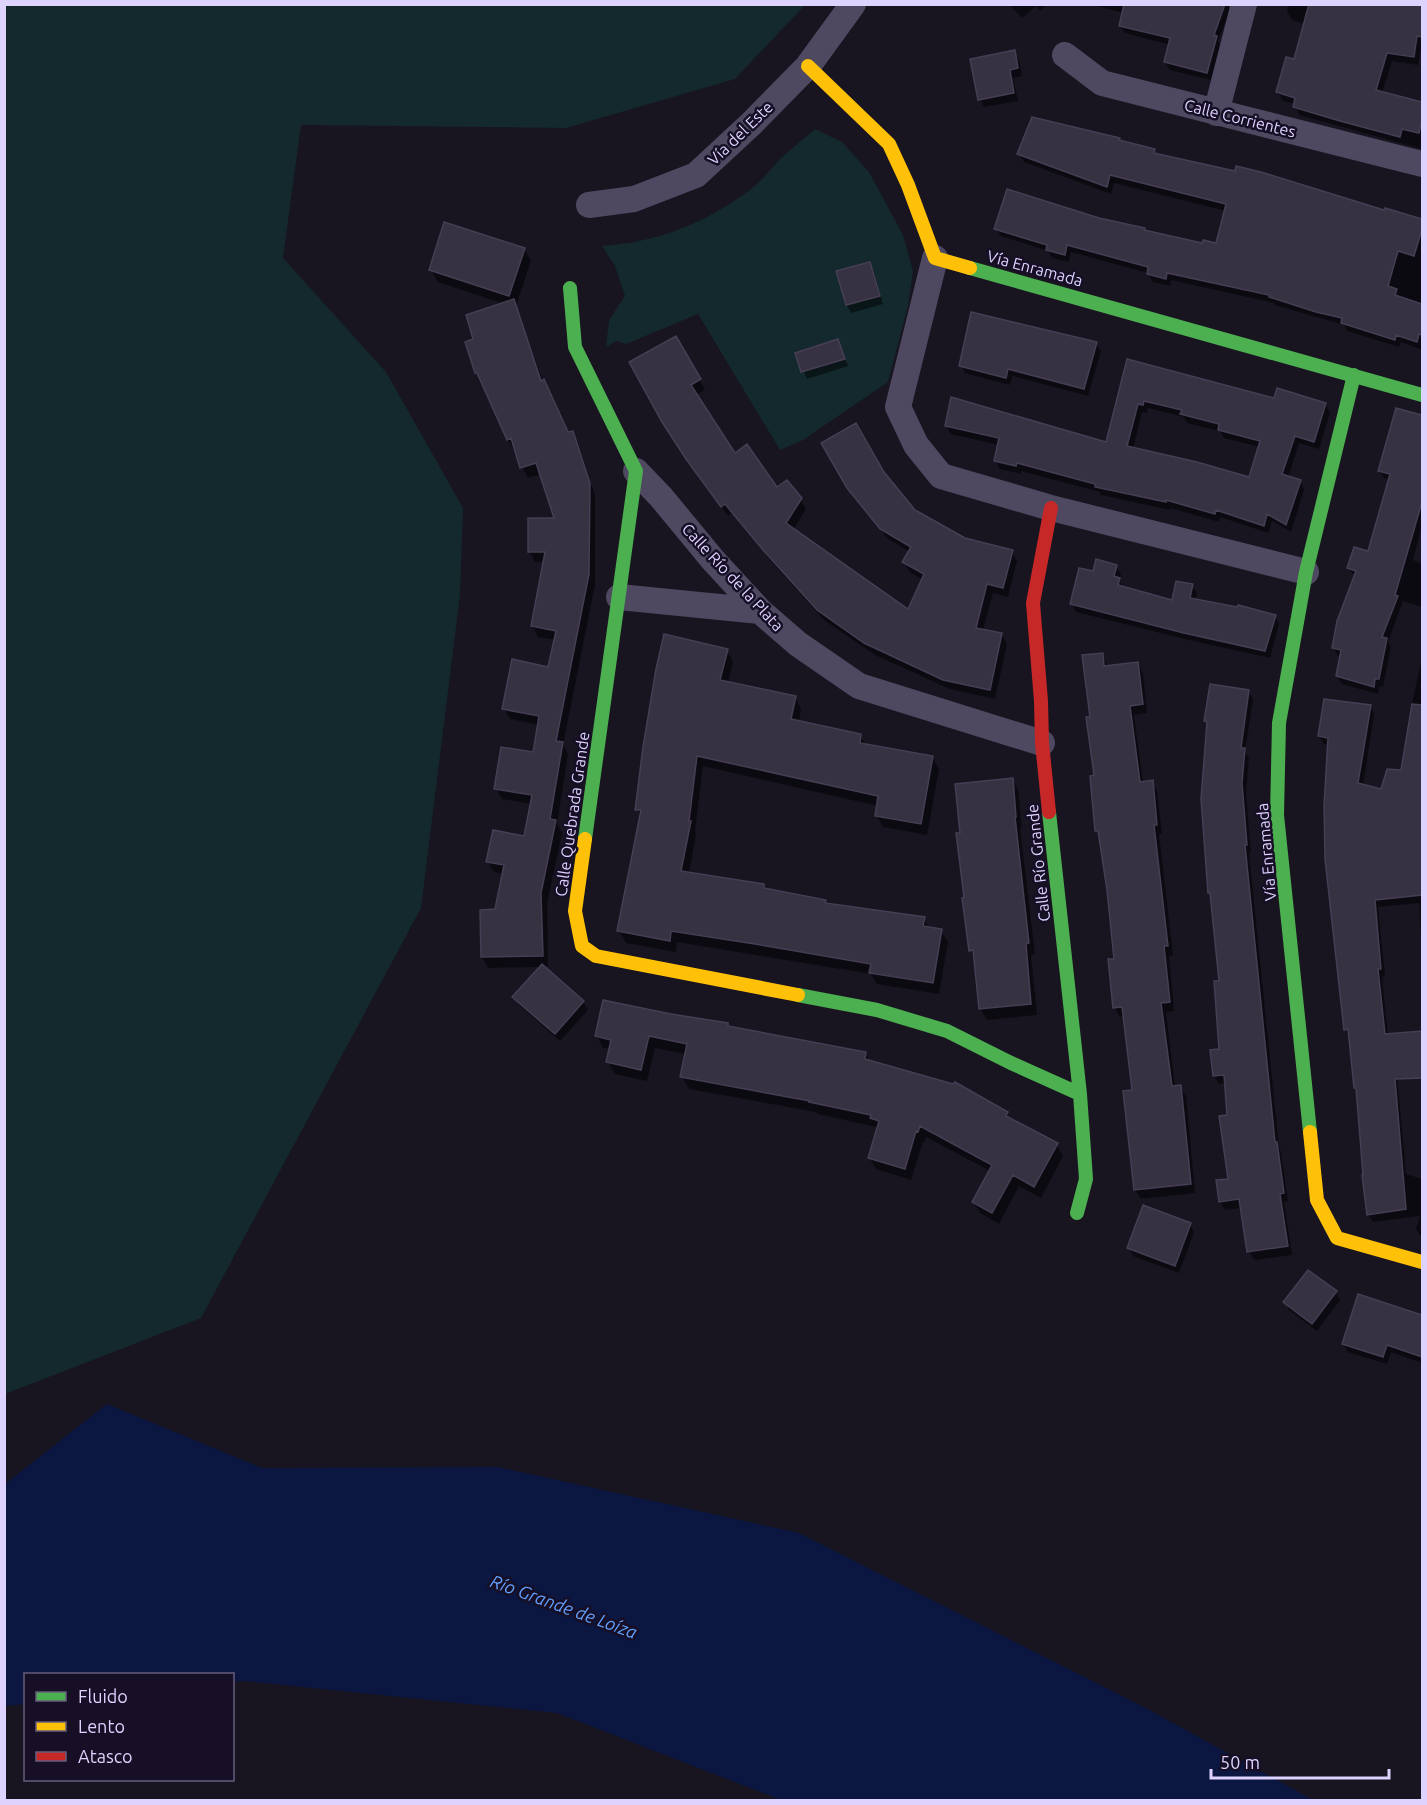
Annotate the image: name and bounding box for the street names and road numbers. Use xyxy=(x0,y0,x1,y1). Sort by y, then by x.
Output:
street label: Calle Corrientes xyxy=(1182,95,1298,141)
street label: Vía del Este xyxy=(704,98,776,168)
street label: Vía Enramada xyxy=(985,247,1085,289)
street label: Calle Río de la Plata xyxy=(679,520,787,634)
street label: Calle Quebrada Grande xyxy=(552,730,592,898)
street label: Vía Enramada xyxy=(1253,802,1279,902)
street label: Calle Río Grande xyxy=(1023,803,1053,923)

